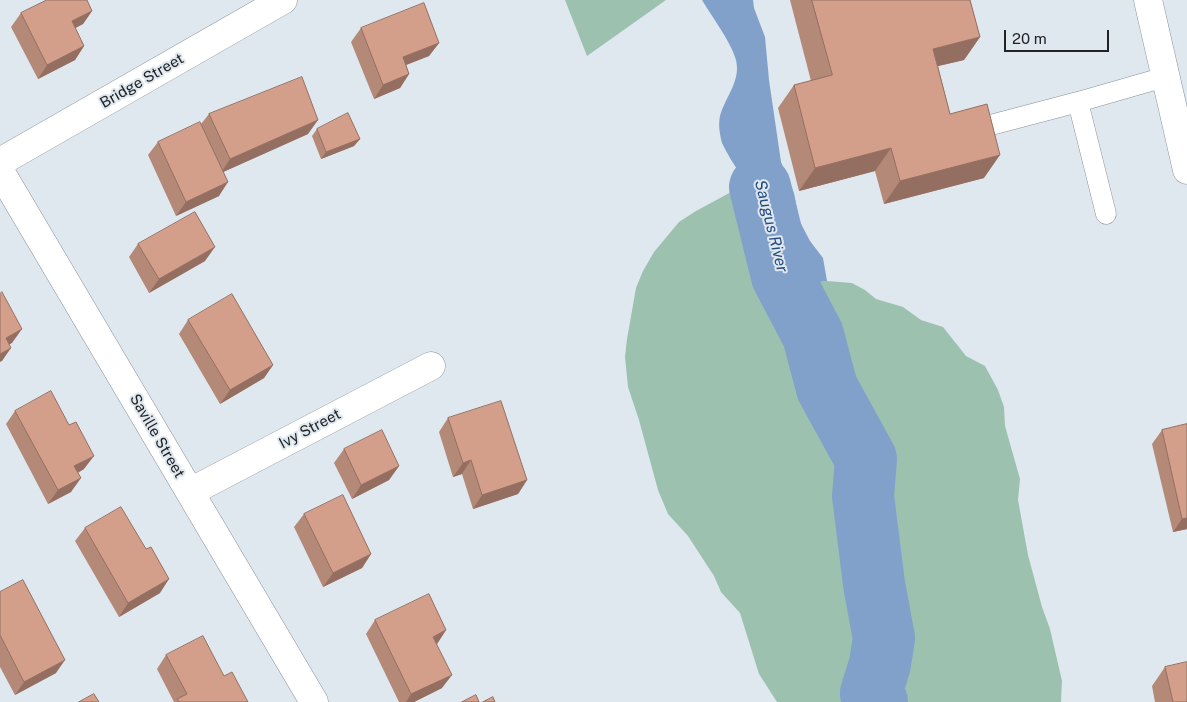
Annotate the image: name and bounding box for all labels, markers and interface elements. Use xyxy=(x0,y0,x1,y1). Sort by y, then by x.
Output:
scale bar xyxy=(1007,20,1112,52)
text: 20 m xyxy=(1012,30,1047,47)
street label: Bridge Street xyxy=(97,50,187,112)
water label: Saugus River xyxy=(750,178,792,274)
street label: Saville Street xyxy=(126,391,188,481)
street label: Ivy Street xyxy=(276,405,344,453)

